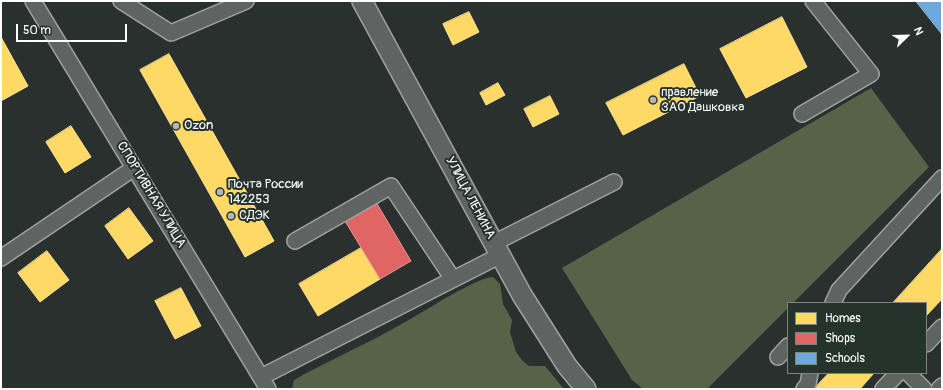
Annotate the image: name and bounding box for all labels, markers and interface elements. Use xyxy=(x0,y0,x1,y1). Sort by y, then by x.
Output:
scale bar xyxy=(18,16,129,42)
north arrow xyxy=(887,16,927,56)
text: 50 m xyxy=(23,23,51,38)
text: N xyxy=(911,25,926,37)
place label: правление ЗАО Дашковка xyxy=(661,85,744,116)
marker: правление ЗАО Дашковка xyxy=(648,95,658,105)
place label: Ozon xyxy=(184,118,213,134)
marker: Ozon xyxy=(171,121,181,131)
street label: СПОРТИВНАЯ УЛИЦА xyxy=(113,139,189,251)
street label: УЛИЦА ЛЕНИНА xyxy=(442,154,498,242)
place label: Почта России 142253 xyxy=(228,177,303,208)
marker: Почта России 142253 xyxy=(215,187,225,197)
place label: СДЭК xyxy=(239,208,270,224)
marker: СДЭК xyxy=(226,211,236,221)
legend xyxy=(787,302,927,374)
text: Homes xyxy=(825,311,861,326)
text: Shops xyxy=(825,331,855,346)
text: Schools xyxy=(825,351,865,366)

